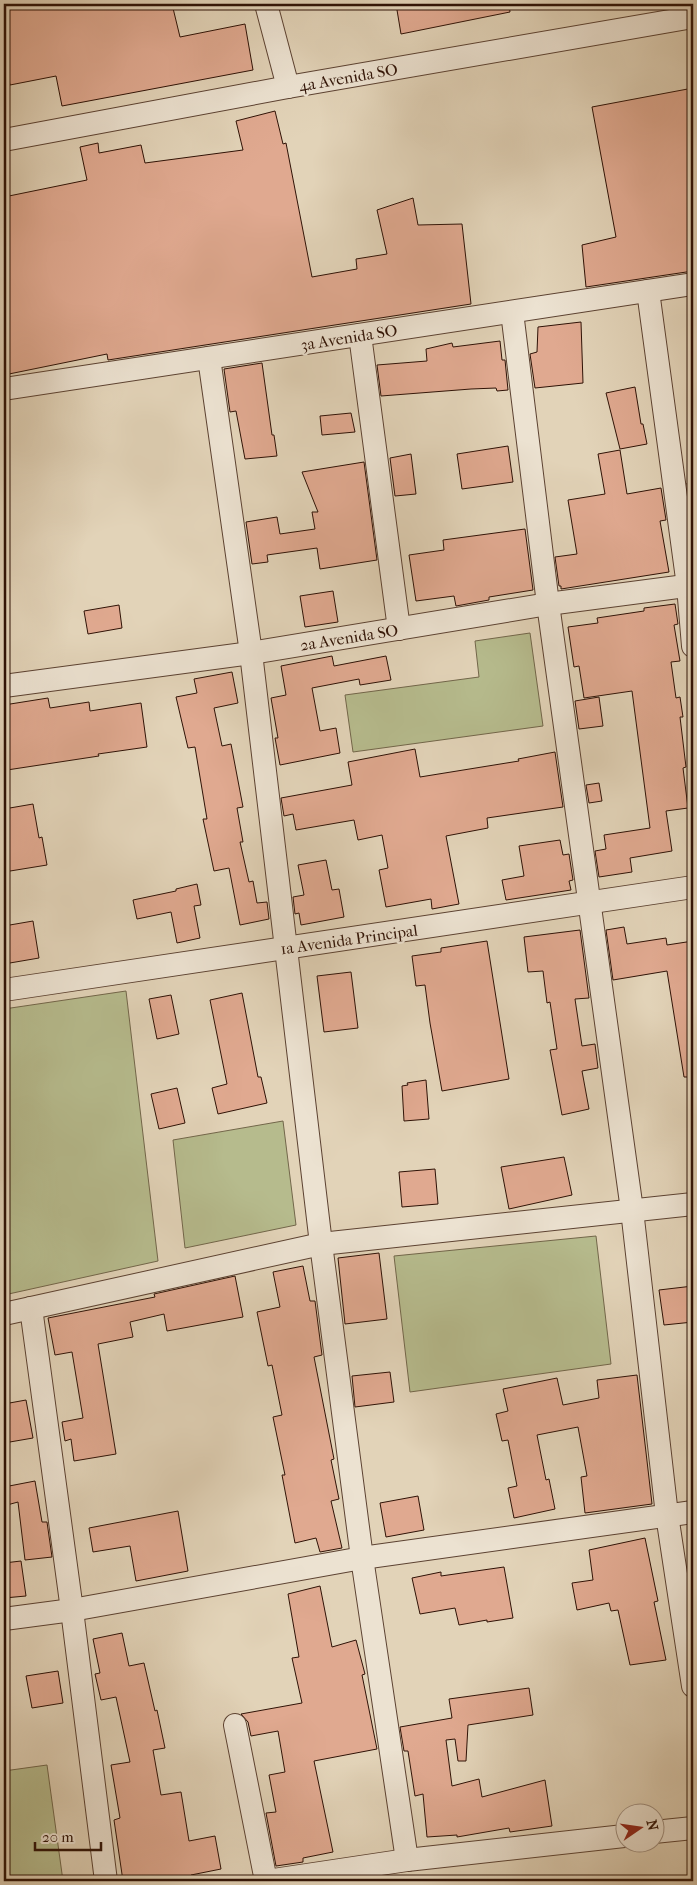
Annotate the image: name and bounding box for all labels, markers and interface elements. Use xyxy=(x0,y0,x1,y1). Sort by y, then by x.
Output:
street label: 4a Avenida SO xyxy=(297,59,399,96)
street label: 3a Avenida SO xyxy=(299,320,399,354)
street label: 2a Avenida SO xyxy=(299,620,399,655)
street label: 1a Avenida Principal xyxy=(279,920,419,959)
north arrow xyxy=(614,1802,664,1852)
text: N xyxy=(643,1818,662,1833)
scale bar xyxy=(35,1820,101,1852)
text: 20 m xyxy=(42,1828,74,1846)

